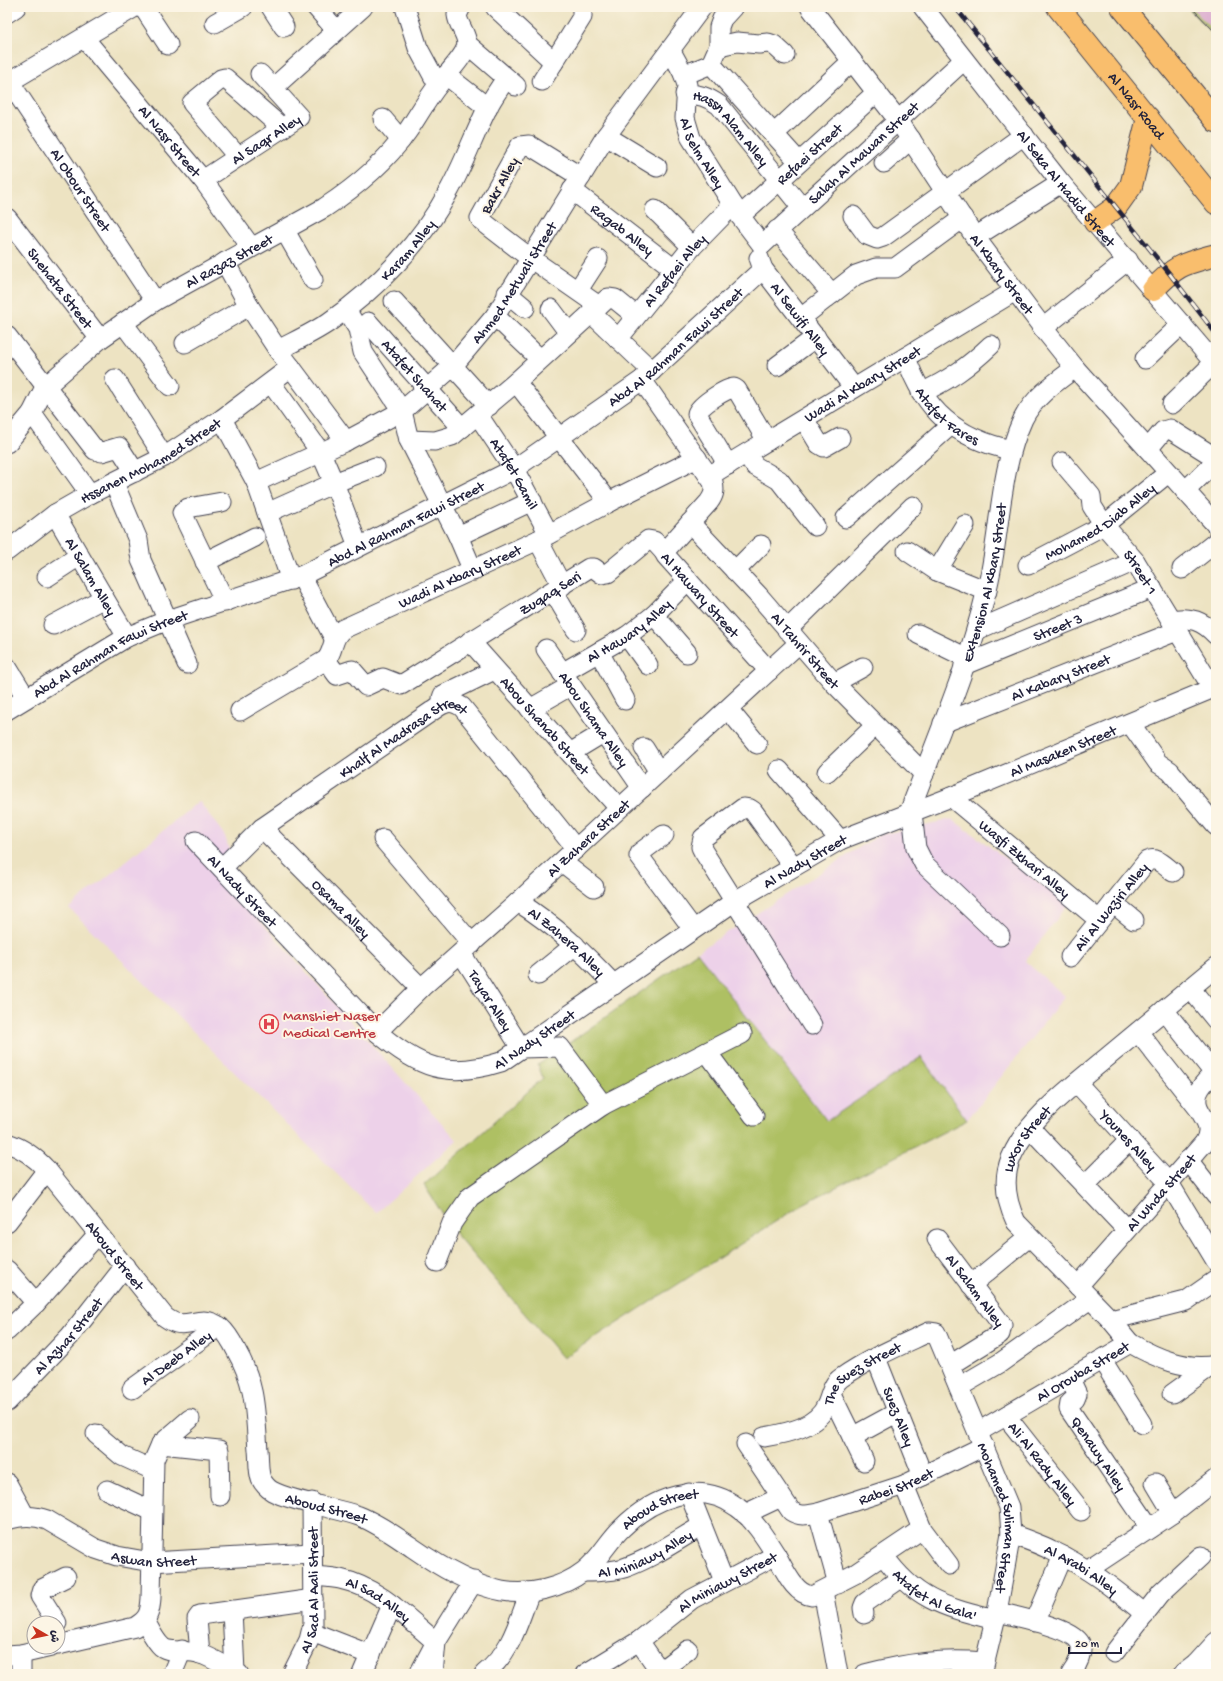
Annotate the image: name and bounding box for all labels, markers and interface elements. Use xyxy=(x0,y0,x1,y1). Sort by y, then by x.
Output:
street label: Al Nasr Road xyxy=(1103,69,1169,144)
street label: Hassn Alam Alley xyxy=(691,87,772,171)
street label: Salah Al Mawan Street xyxy=(805,98,925,209)
street label: Al Nasr Street xyxy=(133,102,205,183)
street label: Al Saqr Alley xyxy=(229,111,305,170)
street label: Al Selm Alley xyxy=(674,116,728,193)
street label: Refaei Street xyxy=(773,119,849,190)
street label: Al Seka Al Hadid Street xyxy=(1012,127,1120,253)
street label: Al Obour Street xyxy=(45,146,115,237)
street label: Bakr Alley xyxy=(477,154,524,218)
street label: Ragab Alley xyxy=(586,201,657,261)
street label: Karam Alley xyxy=(377,216,440,286)
street label: Ahmed Metwali Street xyxy=(469,218,563,348)
street label: Al Razaz Street xyxy=(183,230,278,294)
street label: Al Refaei Alley xyxy=(640,230,711,311)
street label: Al Kbary Street xyxy=(965,231,1038,320)
street label: Shehata Street xyxy=(22,245,97,335)
street label: Al Sewifi Alley xyxy=(766,280,833,360)
street label: Abd Al Rahman Fawi Street xyxy=(605,283,749,412)
street label: Atafet Shahat xyxy=(377,336,452,418)
street label: Wadi Al Kbary Street xyxy=(802,342,926,427)
street label: Atafet Fares xyxy=(910,385,982,450)
street label: Hssanen Mohamed Street xyxy=(78,414,227,509)
street label: Atafet Gamil xyxy=(485,435,541,513)
street label: Abd Al Rahman Fawi Street xyxy=(325,477,490,572)
street label: Mohamed Diab Alley xyxy=(1042,480,1160,566)
street label: Extension Al Kbary Street xyxy=(959,501,1012,665)
street label: Al Salam Alley xyxy=(60,535,120,620)
street label: Wadi Al Kbary Street xyxy=(396,541,526,614)
street label: Street 1 xyxy=(1118,547,1160,598)
street label: Al Hawary Street xyxy=(656,549,743,644)
street label: Zuqaq Seri xyxy=(516,568,585,620)
street label: Al Hawary Alley xyxy=(584,596,676,668)
street label: Abd Al Rahman Fawi Street xyxy=(30,607,192,703)
street label: Al Tahrir Street xyxy=(766,609,843,695)
street label: Street 3 xyxy=(1031,610,1086,647)
street label: Al Kabary Street xyxy=(1009,651,1115,706)
street label: Abou Shama Alley xyxy=(554,669,632,772)
street label: Abou Shanab Street xyxy=(495,674,593,781)
street label: Khalf Al Madrasa Street xyxy=(336,695,473,783)
street label: Al Masaken Street xyxy=(1008,722,1121,783)
street label: Al Zahera Street xyxy=(544,795,636,882)
street label: Wasfi Zkhari Alley xyxy=(974,817,1073,904)
street label: Al Nady Street xyxy=(761,831,851,894)
street label: Al Nady Street xyxy=(203,852,281,933)
street label: Ali Al Waziri Alley xyxy=(1071,859,1154,955)
street label: Osama Alley xyxy=(307,876,374,943)
street label: Al Zahera Alley xyxy=(524,904,609,982)
street label: Tayar Alley xyxy=(463,966,516,1036)
street label: Al Nady Street xyxy=(493,1006,581,1074)
place label: Manshiet Naser Medical Centre xyxy=(283,1008,381,1043)
hospital icon: Manshiet Naser Medical Centre xyxy=(258,1013,280,1035)
street label: Luxor Street xyxy=(1000,1101,1057,1174)
street label: Younes Alley xyxy=(1094,1105,1161,1176)
street label: Al Whda Street xyxy=(1123,1150,1202,1236)
street label: Aboud Street xyxy=(80,1218,148,1296)
street label: Al Salam Alley xyxy=(940,1251,1008,1332)
street label: Al Azhar Street xyxy=(31,1293,109,1379)
street label: Al Deeb Alley xyxy=(138,1327,216,1391)
street label: Al Orouba Street xyxy=(1034,1337,1135,1407)
street label: The Suez Street xyxy=(820,1338,906,1409)
street label: Suez Alley xyxy=(878,1385,918,1450)
street label: Qenawy Alley xyxy=(1066,1414,1130,1496)
street label: Ali Al Rady Alley xyxy=(1003,1419,1080,1510)
street label: Mohamed Suliman Street xyxy=(972,1440,1018,1595)
street label: Rabei Street xyxy=(857,1464,939,1510)
street label: Aboud Street xyxy=(619,1486,700,1535)
street label: Aboud Street xyxy=(283,1490,371,1530)
street label: Al Sad Al Aali Street xyxy=(297,1525,324,1657)
street label: Al Miniawy Alley xyxy=(598,1526,697,1583)
street label: Al Arabi Alley xyxy=(1041,1541,1121,1600)
street label: Aswan Street xyxy=(108,1548,199,1573)
street label: Al Miniawy Street xyxy=(675,1548,782,1618)
street label: Atafet Al Gala' xyxy=(888,1566,979,1626)
street label: Al Sad Alley xyxy=(343,1574,414,1628)
north arrow xyxy=(26,1615,66,1655)
text: ش xyxy=(47,1629,61,1643)
scale bar xyxy=(1069,1629,1121,1655)
text: 20 m xyxy=(1075,1638,1100,1652)

